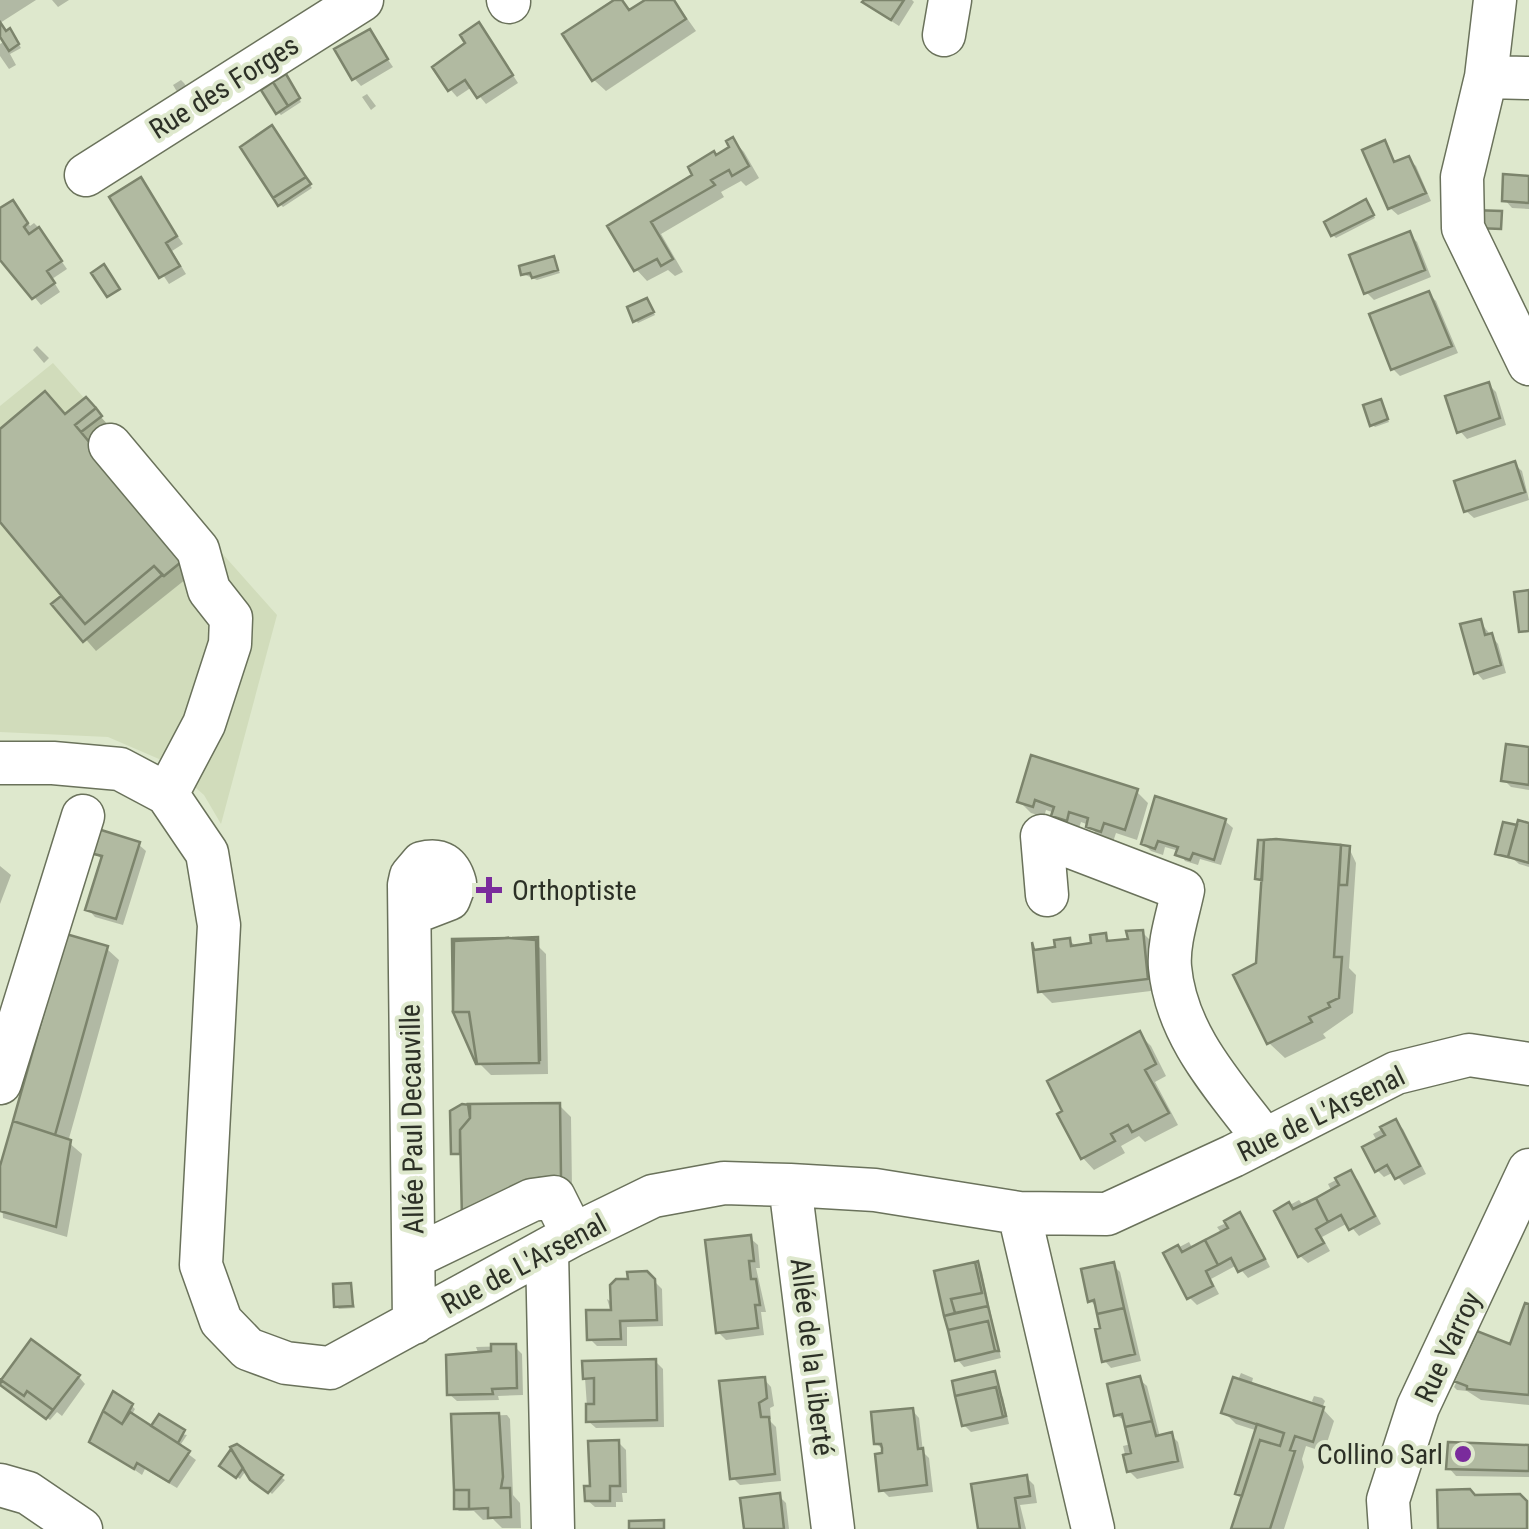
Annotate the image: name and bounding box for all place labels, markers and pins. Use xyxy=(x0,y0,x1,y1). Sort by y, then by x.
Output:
place label: Orthoptiste xyxy=(512,874,637,907)
marker: Orthoptiste xyxy=(476,877,502,903)
place label: Collino Sarl xyxy=(1317,1438,1443,1471)
marker: Collino Sarl xyxy=(1452,1443,1474,1465)

